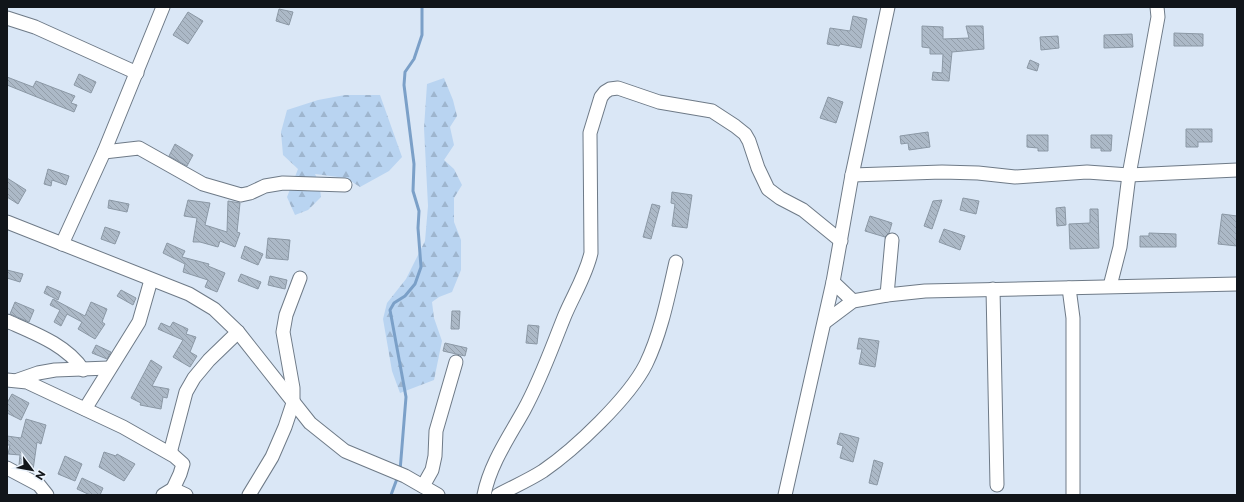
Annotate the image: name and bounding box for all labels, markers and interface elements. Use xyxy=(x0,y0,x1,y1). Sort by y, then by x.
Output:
north arrow xyxy=(12,450,52,490)
text: N xyxy=(32,468,49,483)

